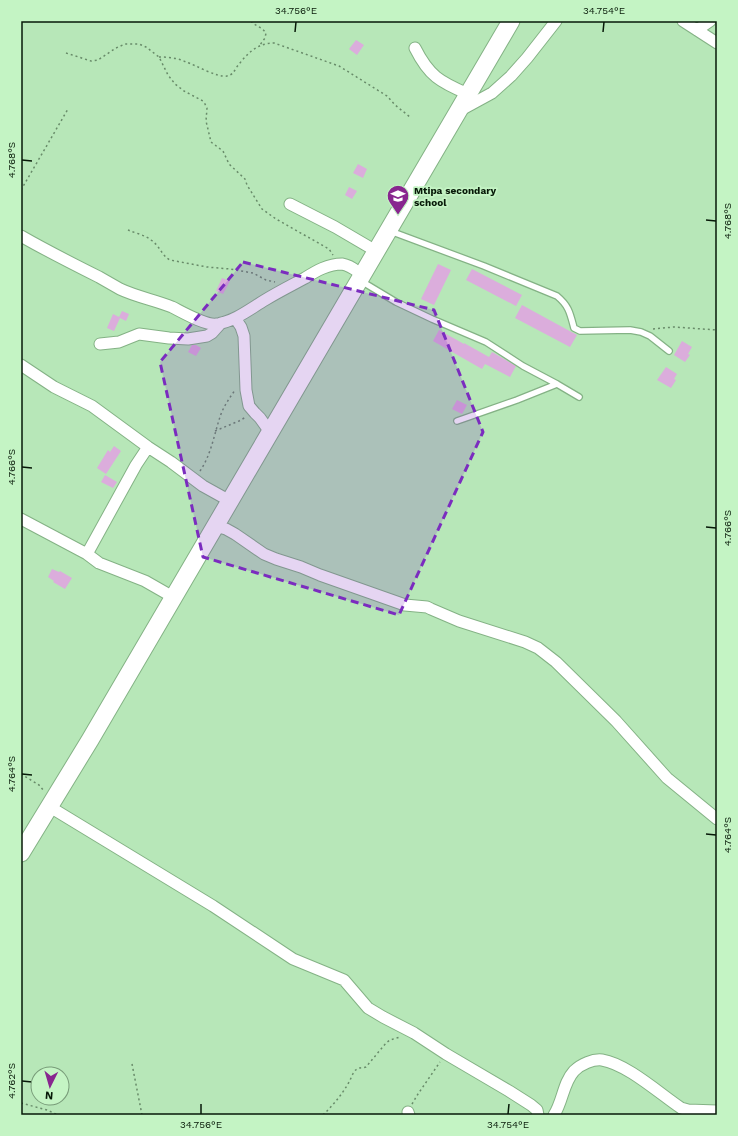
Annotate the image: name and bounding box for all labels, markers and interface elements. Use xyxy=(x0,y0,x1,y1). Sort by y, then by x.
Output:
text: 34.756°E xyxy=(275,5,317,16)
text: 34.754°E xyxy=(583,5,625,16)
text: 4.768°S xyxy=(6,142,17,178)
school or university icon: Mtipa secondary school xyxy=(385,183,411,216)
place label: Mtipa secondary school xyxy=(414,185,496,208)
text: 4.768°S xyxy=(722,203,733,239)
text: 4.766°S xyxy=(6,449,17,485)
text: 4.766°S xyxy=(722,510,733,546)
text: 4.764°S xyxy=(6,756,17,792)
text: 4.764°S xyxy=(722,817,733,853)
text: 4.762°S xyxy=(6,1063,17,1099)
north arrow xyxy=(30,1066,70,1106)
text: N xyxy=(45,1089,54,1102)
text: 34.756°E xyxy=(180,1119,222,1130)
text: 34.754°E xyxy=(487,1119,529,1130)

